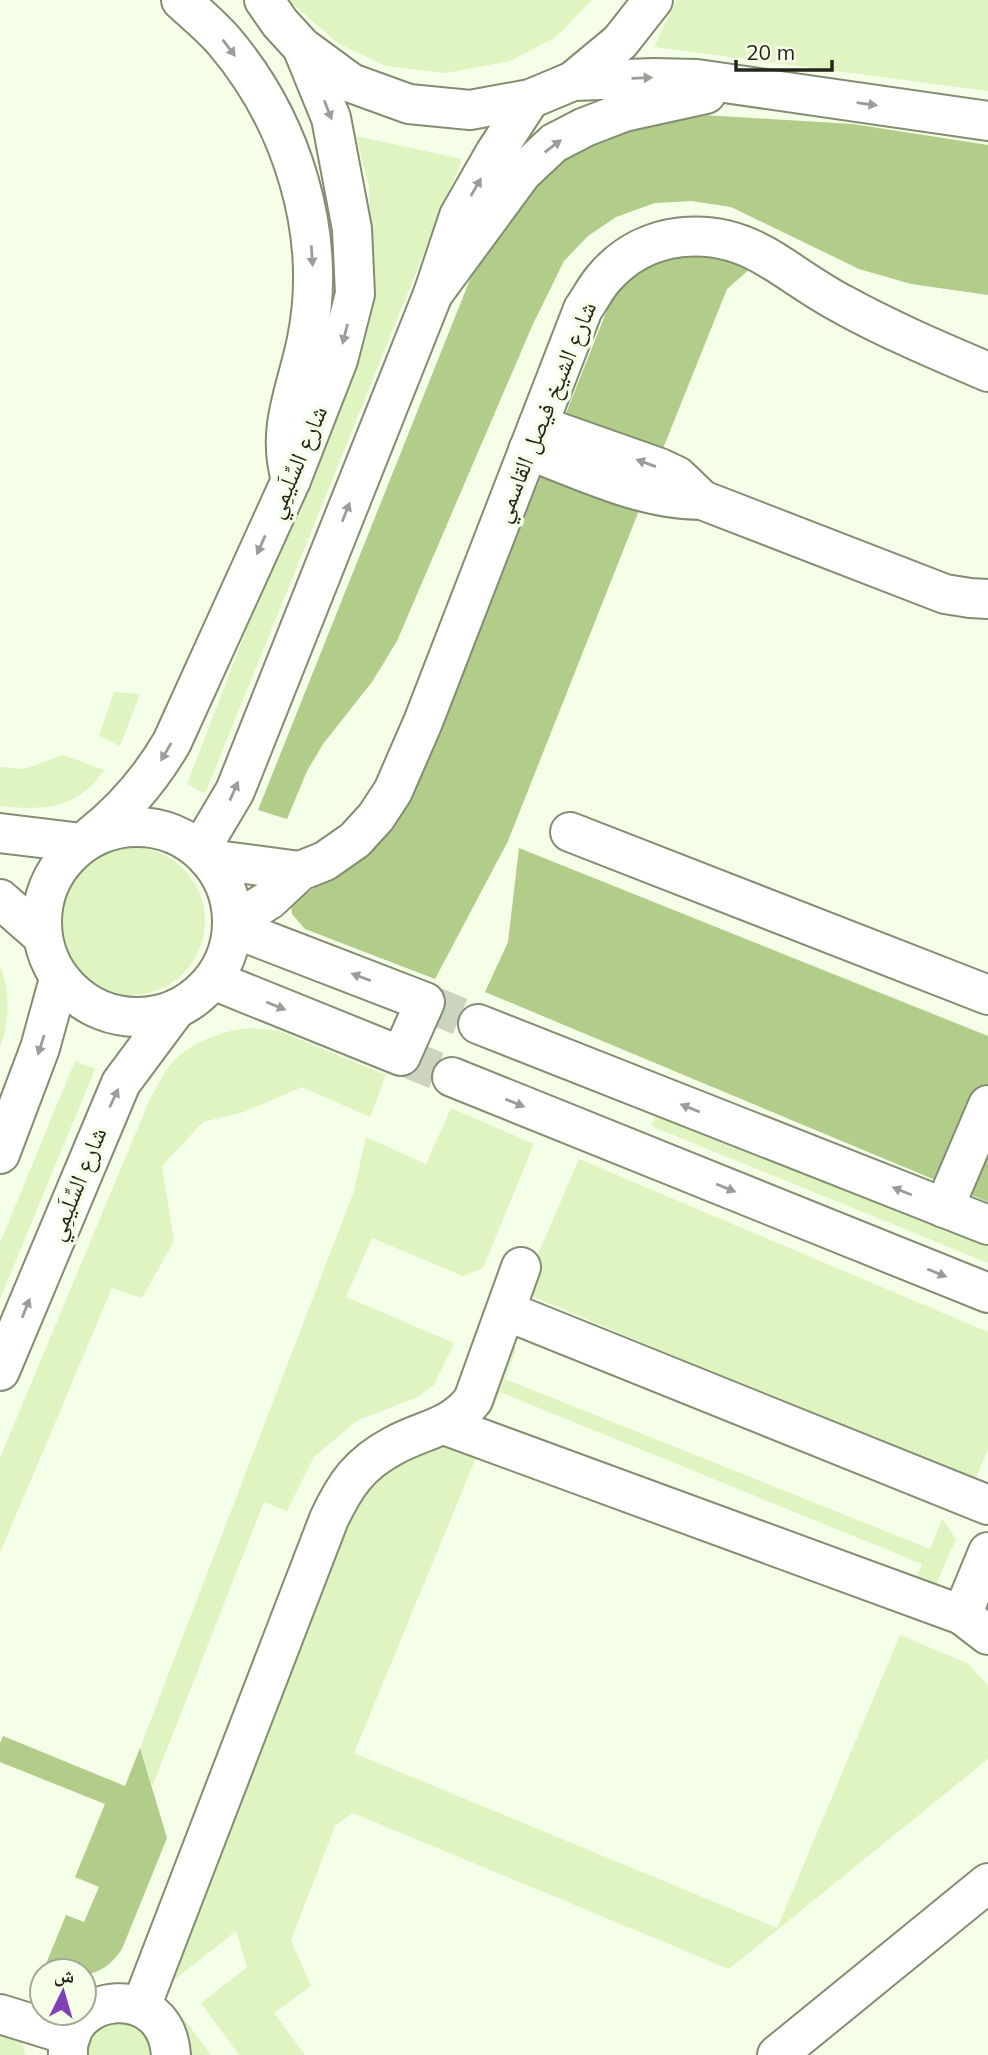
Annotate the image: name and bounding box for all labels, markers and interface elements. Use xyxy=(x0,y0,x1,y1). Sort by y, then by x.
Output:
scale bar xyxy=(736,28,832,72)
one-way arrow xyxy=(222,39,237,57)
text: 20 m xyxy=(746,39,795,65)
one-way arrow xyxy=(631,73,653,84)
one-way arrow xyxy=(856,98,878,109)
one-way arrow xyxy=(322,100,333,121)
one-way arrow xyxy=(543,139,561,154)
one-way arrow xyxy=(470,178,482,197)
one-way arrow xyxy=(307,245,318,267)
street label: شارع الشيخ فيصل القاسمي xyxy=(486,297,607,528)
one-way arrow xyxy=(339,323,350,345)
street label: شارع السِّلَيمِي xyxy=(259,401,338,524)
one-way arrow xyxy=(636,457,657,468)
one-way arrow xyxy=(341,501,352,522)
one-way arrow xyxy=(256,535,267,555)
one-way arrow xyxy=(160,742,172,761)
one-way arrow xyxy=(229,781,240,802)
one-way arrow xyxy=(350,972,371,983)
one-way arrow xyxy=(266,1000,287,1011)
one-way arrow xyxy=(35,1034,46,1055)
one-way arrow xyxy=(109,1088,120,1109)
one-way arrow xyxy=(505,1097,526,1108)
one-way arrow xyxy=(680,1102,701,1113)
street label: شارع السِّلَيمِي xyxy=(40,1123,117,1247)
one-way arrow xyxy=(716,1183,737,1194)
one-way arrow xyxy=(891,1186,912,1197)
one-way arrow xyxy=(927,1268,948,1279)
one-way arrow xyxy=(21,1298,32,1319)
north arrow xyxy=(28,1957,98,2027)
text: ش xyxy=(53,1962,76,1988)

